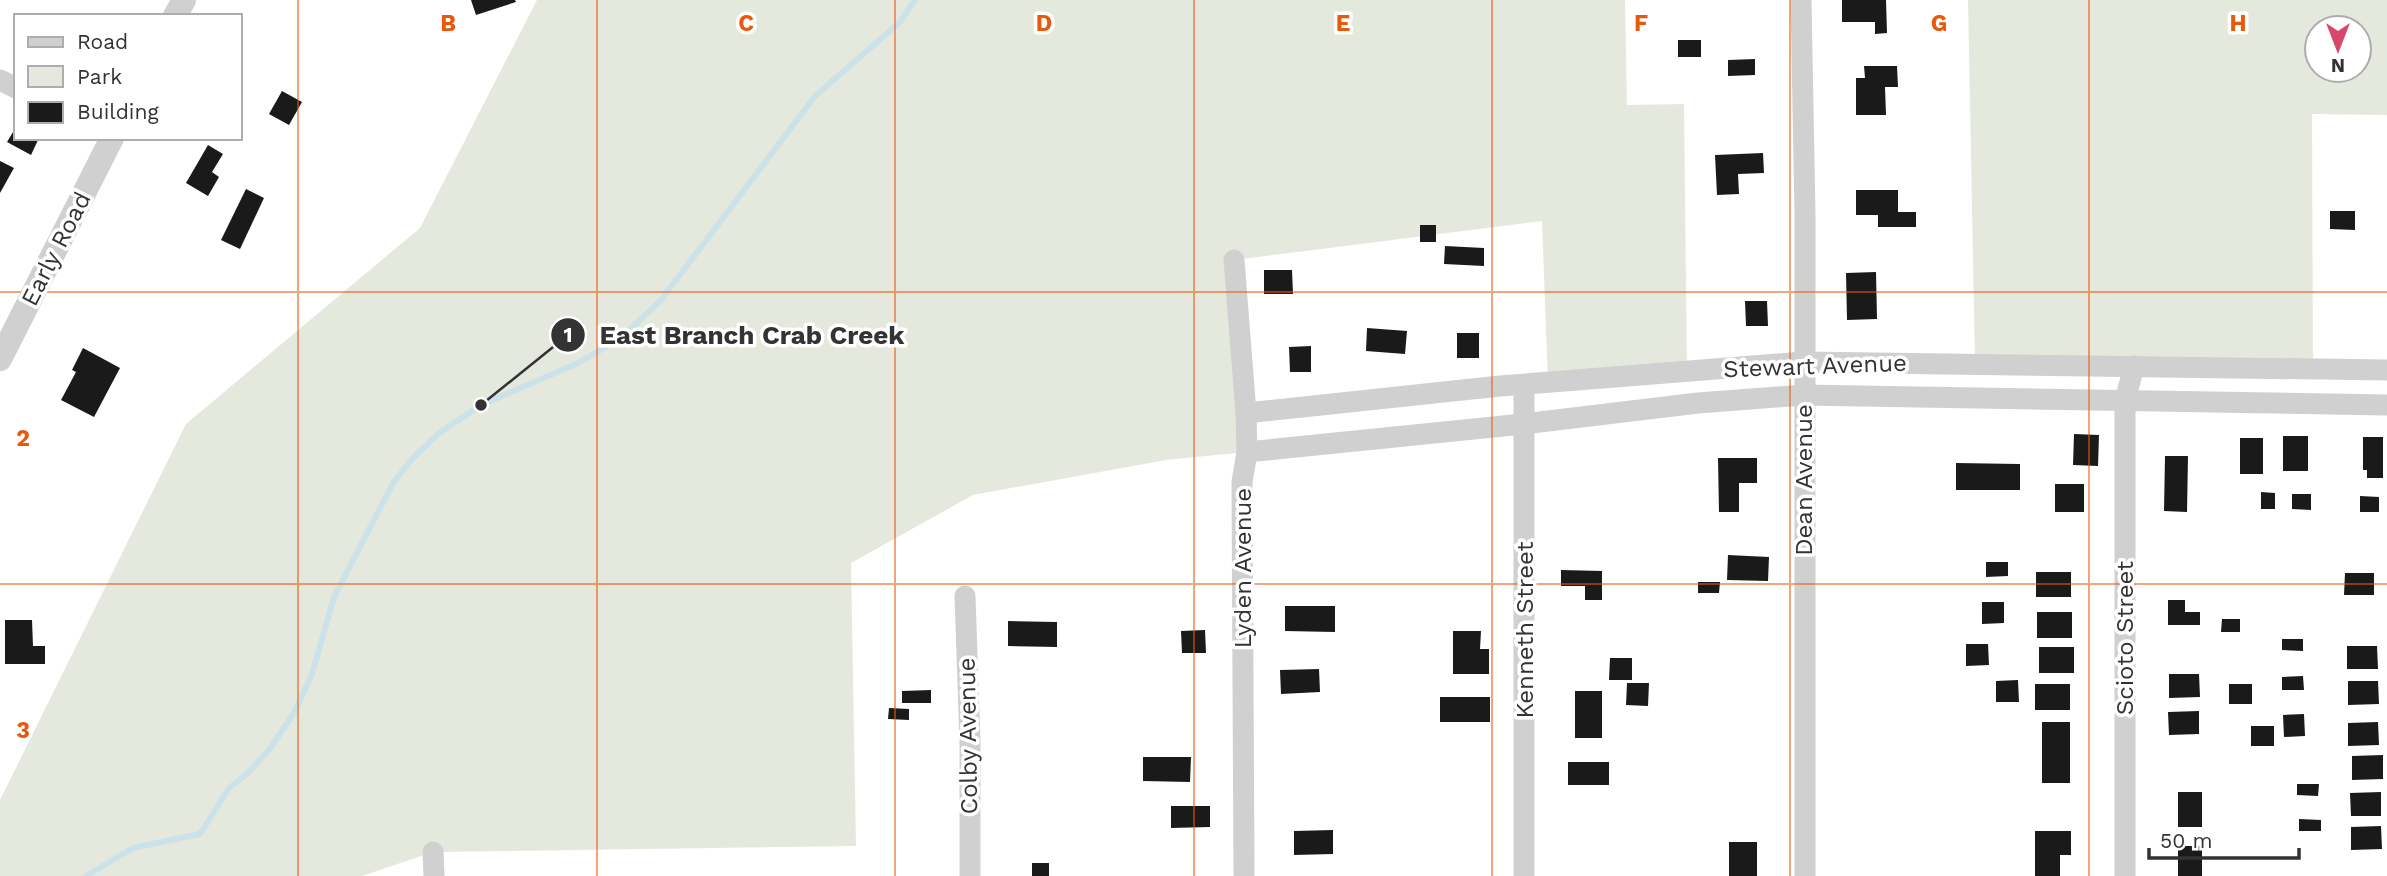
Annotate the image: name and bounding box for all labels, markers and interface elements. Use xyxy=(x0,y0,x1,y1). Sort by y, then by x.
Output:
text: B xyxy=(440,10,456,37)
text: C xyxy=(738,10,754,37)
text: D xyxy=(1036,10,1052,37)
text: E xyxy=(1336,10,1350,37)
text: F xyxy=(1634,10,1648,37)
text: G xyxy=(1931,10,1947,37)
text: H xyxy=(2229,10,2247,37)
legend xyxy=(14,14,242,140)
north arrow xyxy=(2303,14,2373,84)
text: Road xyxy=(77,29,128,54)
text: N xyxy=(2331,54,2345,77)
text: Park xyxy=(77,64,122,89)
text: Building xyxy=(77,99,159,124)
street label: Early Road xyxy=(15,187,97,311)
callout: East Branch Crab Creek xyxy=(551,311,919,358)
text: East Branch Crab Creek xyxy=(600,320,905,350)
text: 1 xyxy=(563,322,573,347)
street label: Stewart Avenue xyxy=(1723,349,1907,383)
street label: Dean Avenue xyxy=(1790,404,1818,556)
text: 2 xyxy=(16,425,30,452)
street label: Lyden Avenue xyxy=(1229,488,1257,648)
street label: Kenneth Street xyxy=(1511,541,1539,719)
street label: Scioto Street xyxy=(2111,561,2139,715)
street label: Colby Avenue xyxy=(953,657,983,815)
text: 3 xyxy=(16,717,30,744)
scale bar xyxy=(2149,816,2300,860)
text: 50 m xyxy=(2160,828,2212,853)

